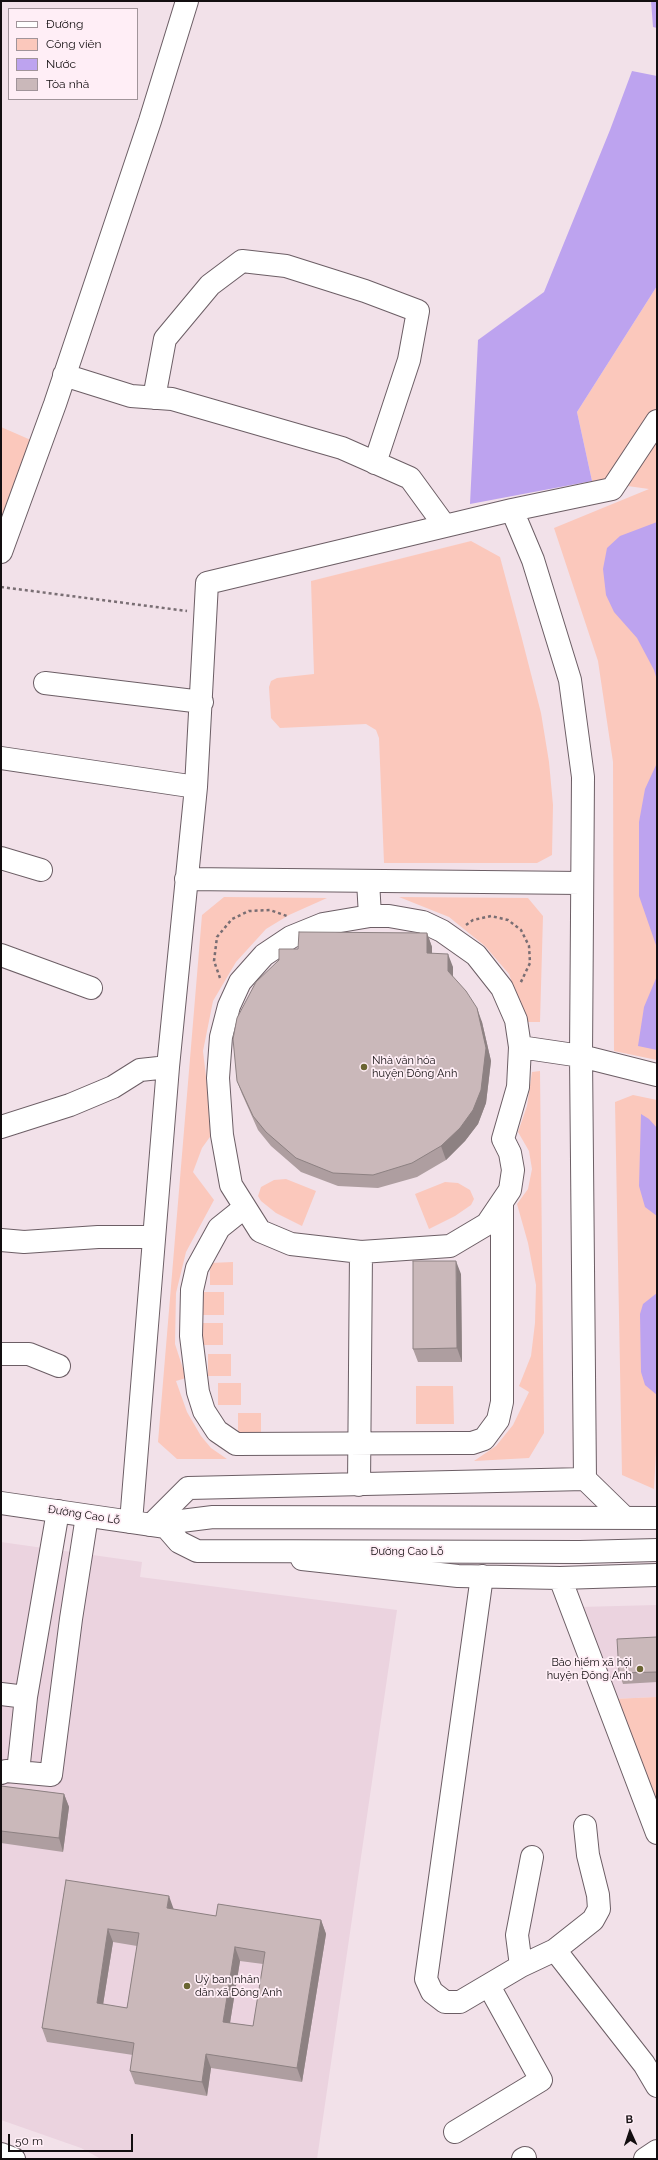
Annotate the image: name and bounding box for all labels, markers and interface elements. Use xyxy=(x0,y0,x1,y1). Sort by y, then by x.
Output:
legend xyxy=(8,8,138,100)
text: Đường xyxy=(46,17,83,31)
text: Công viên xyxy=(46,37,102,51)
text: Nước xyxy=(46,57,76,71)
text: Tòa nhà xyxy=(46,77,89,91)
place label: Nhà văn hóa huyện Đông Anh xyxy=(372,1054,457,1080)
marker: Nhà văn hóa huyện Đông Anh xyxy=(359,1062,369,1072)
street label: Đường Cao Lỗ xyxy=(47,1503,121,1527)
street label: Đường Cao Lỗ xyxy=(371,1545,443,1559)
place label: Bảo hiểm xã hội huyện Đông Anh xyxy=(547,1656,632,1682)
marker: Bảo hiểm xã hội huyện Đông Anh xyxy=(635,1664,645,1674)
place label: Uỷ ban nhân dân xã Đông Anh xyxy=(195,1973,282,1999)
marker: Uỷ ban nhân dân xã Đông Anh xyxy=(182,1981,192,1991)
north arrow xyxy=(610,2112,650,2152)
text: B xyxy=(625,2113,633,2126)
scale bar xyxy=(10,2126,135,2152)
text: 50 m xyxy=(15,2134,43,2148)

